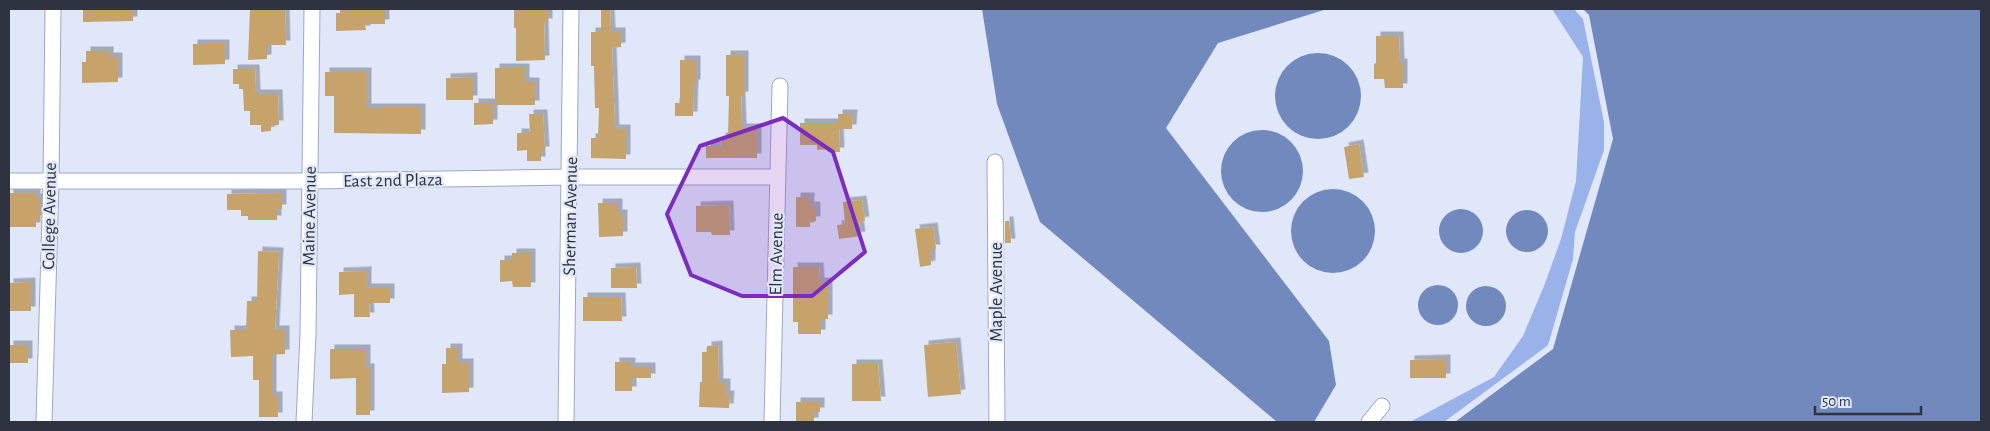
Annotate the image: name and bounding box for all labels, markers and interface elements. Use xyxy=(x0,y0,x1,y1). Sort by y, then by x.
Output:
street label: Sherman Avenue xyxy=(561,156,581,276)
street label: College Avenue xyxy=(40,162,60,270)
street label: Maine Avenue xyxy=(300,166,320,266)
street label: East 2nd Plaza xyxy=(343,171,443,191)
street label: Elm Avenue xyxy=(767,212,787,296)
street label: Maple Avenue xyxy=(988,242,1006,342)
scale bar xyxy=(1815,384,1921,416)
text: 50 m xyxy=(1822,394,1851,409)

